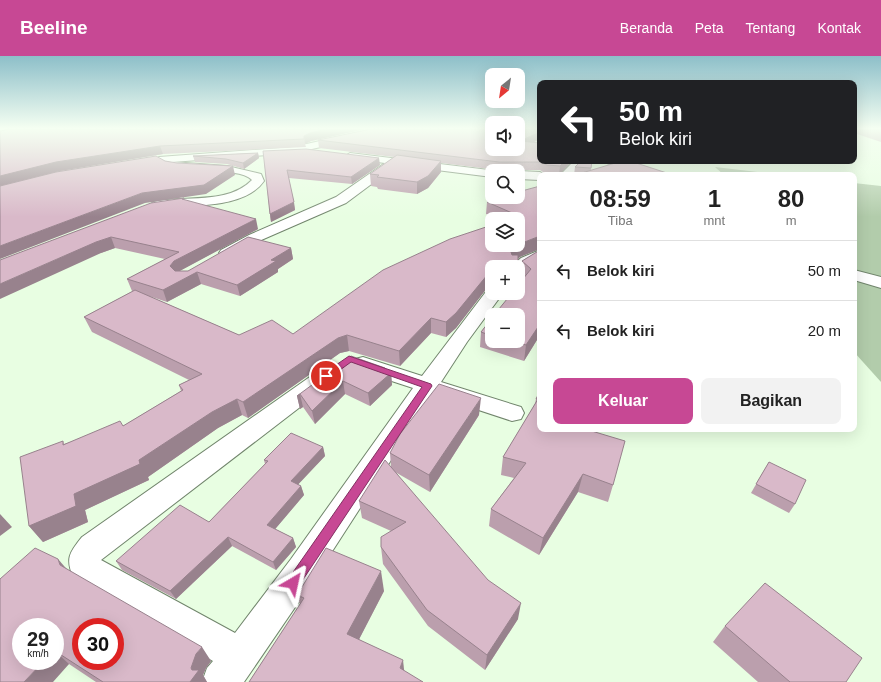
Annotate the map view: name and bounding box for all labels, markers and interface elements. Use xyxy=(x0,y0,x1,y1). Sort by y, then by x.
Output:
text: Beeline xyxy=(20,17,88,38)
text: Beranda xyxy=(620,20,673,36)
text: Peta xyxy=(695,20,724,36)
text: Tentang xyxy=(746,20,795,36)
text: Kontak xyxy=(817,20,861,36)
north arrow xyxy=(485,68,525,108)
map controls xyxy=(485,68,525,348)
icon: left xyxy=(553,96,605,148)
text: 50 m xyxy=(619,96,683,127)
button: sound xyxy=(485,116,525,156)
text: Belok kiri xyxy=(619,129,692,149)
button: search xyxy=(485,164,525,204)
text: 08:59 xyxy=(590,185,651,212)
text: 1 xyxy=(708,185,721,212)
text: 80 xyxy=(778,185,804,212)
button: layers xyxy=(485,212,525,252)
text: Tiba xyxy=(608,213,633,228)
text: mnt xyxy=(703,213,725,228)
text: m xyxy=(786,213,796,228)
button: + xyxy=(485,260,525,300)
icon: left xyxy=(553,260,575,282)
text: Belok kiri xyxy=(587,262,655,279)
text: 50 m xyxy=(808,262,841,279)
button: − xyxy=(485,308,525,348)
icon: left xyxy=(553,320,575,342)
text: Belok kiri xyxy=(587,322,655,339)
text: 20 m xyxy=(808,322,841,339)
pin xyxy=(309,359,343,393)
icon: arrive xyxy=(315,365,337,387)
button: Keluar xyxy=(553,378,693,424)
button: Bagikan xyxy=(701,378,841,424)
position arrow xyxy=(272,562,314,604)
speed limit sign: 30 xyxy=(72,618,124,670)
text: 29 xyxy=(27,628,49,650)
text: km/h xyxy=(27,648,49,659)

